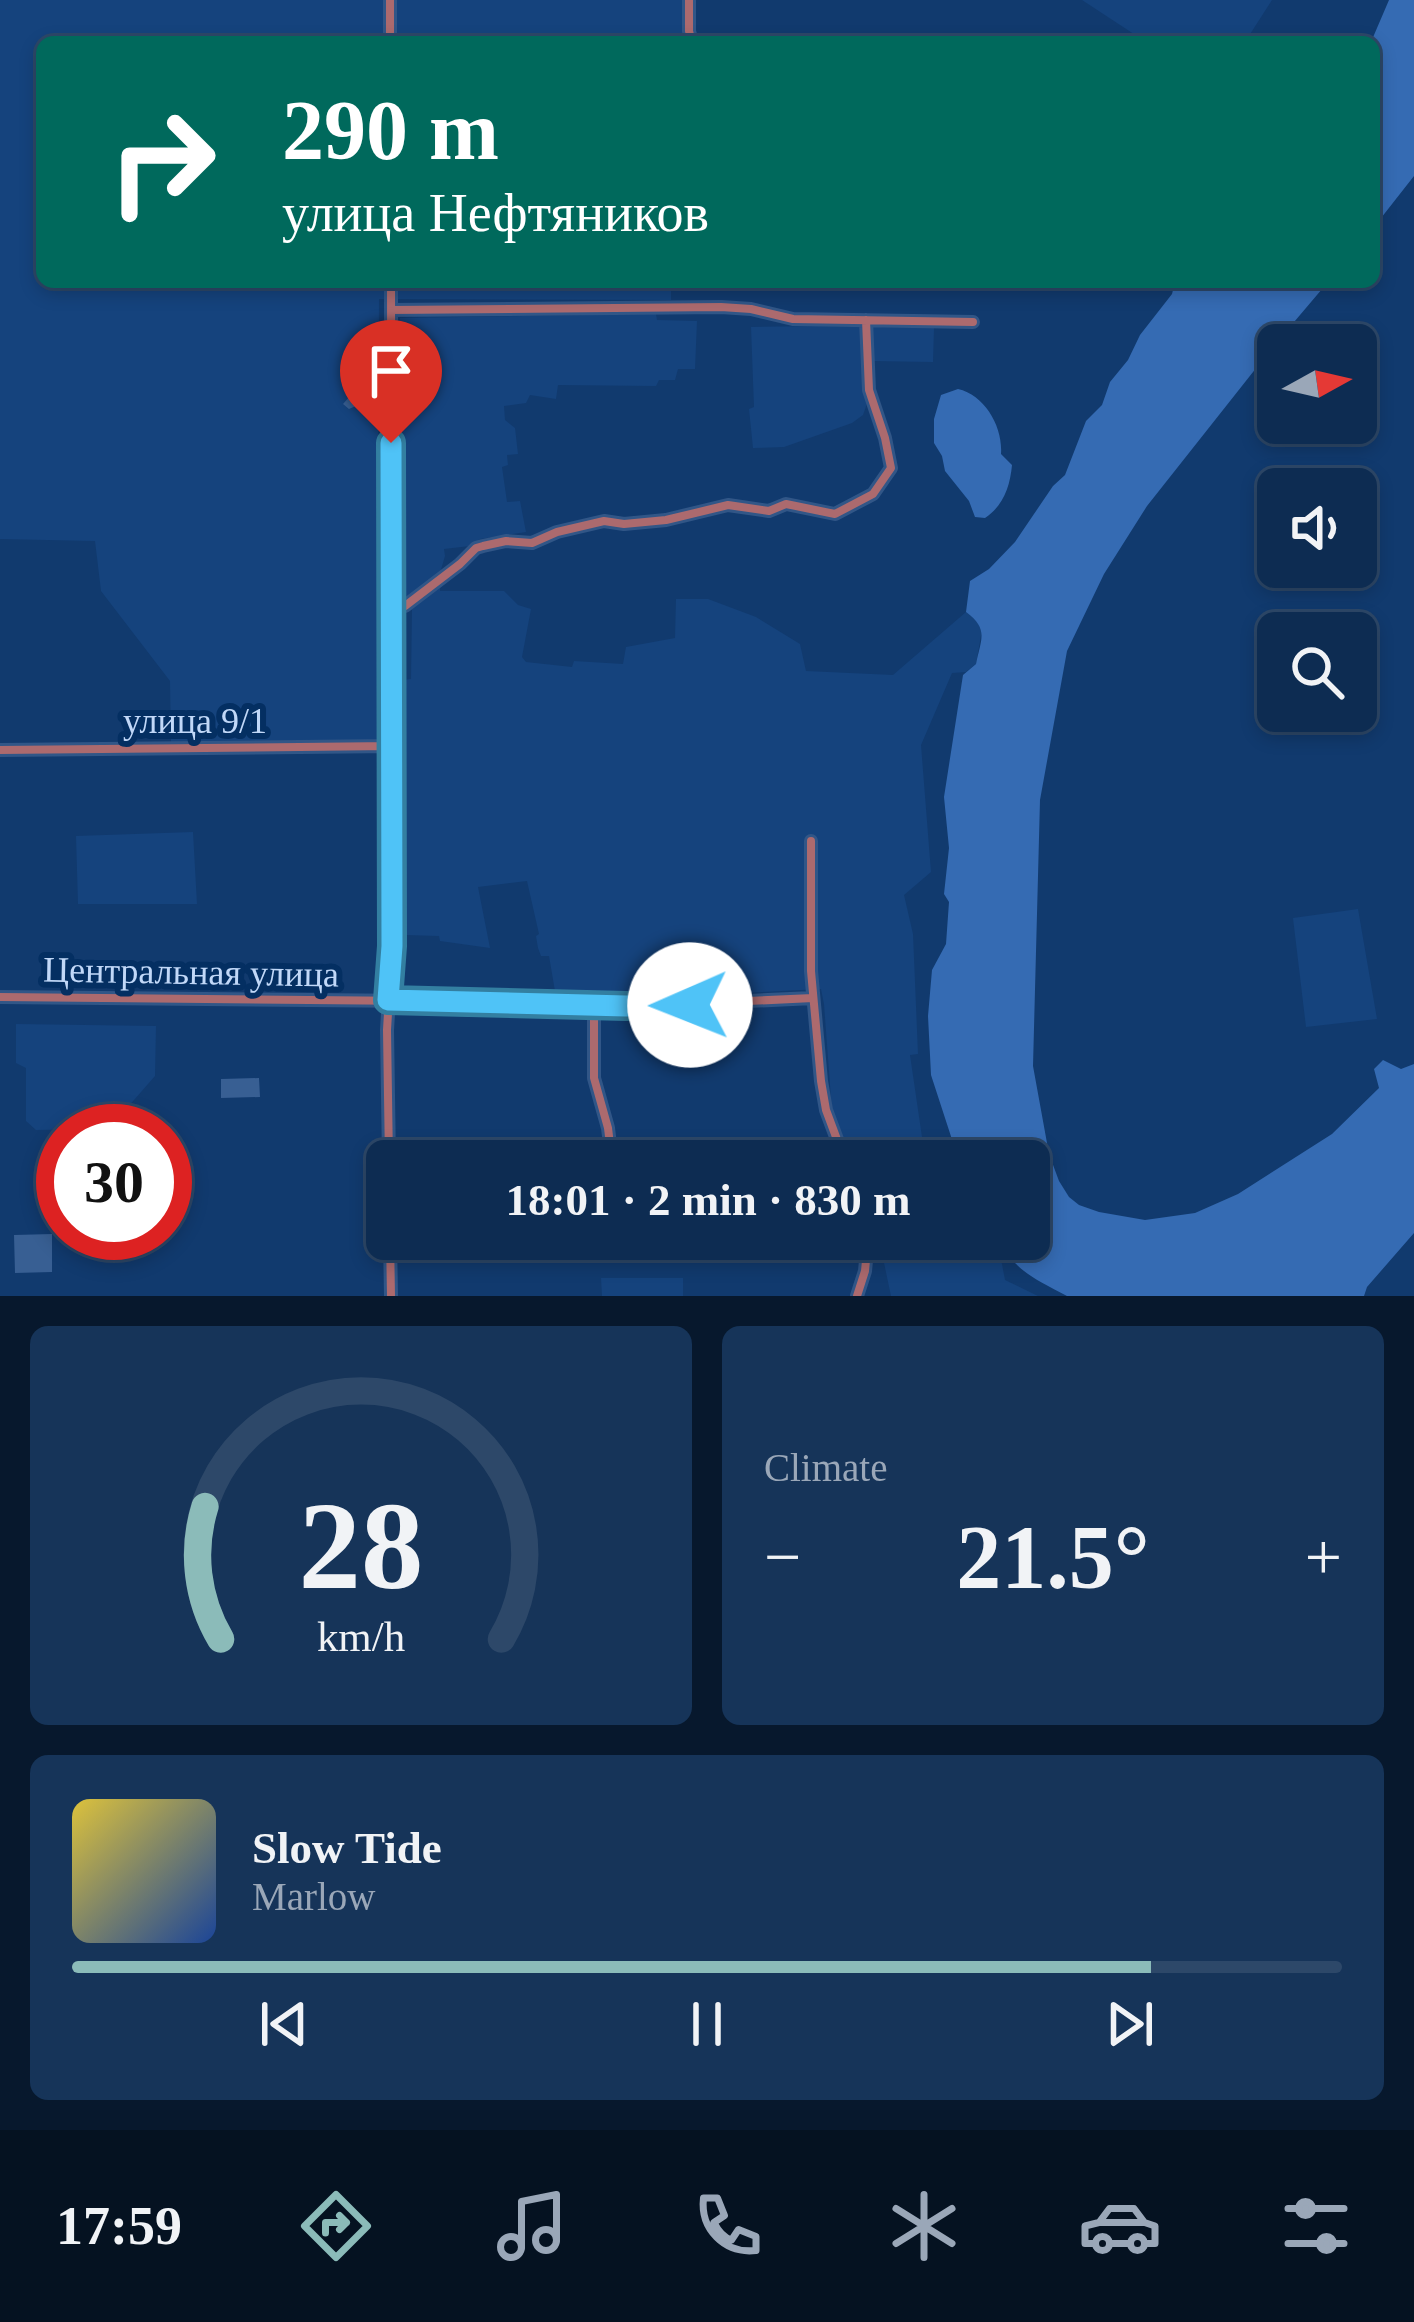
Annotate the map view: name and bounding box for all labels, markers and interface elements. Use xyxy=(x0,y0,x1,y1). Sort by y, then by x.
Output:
icon: right xyxy=(84,84,240,240)
text: 290 m xyxy=(282,84,499,177)
text: улица Нефтяников xyxy=(282,183,709,243)
pin xyxy=(340,320,442,443)
north arrow xyxy=(1257,324,1377,444)
map controls xyxy=(1257,324,1377,732)
icon: arrive xyxy=(358,338,424,404)
button: sound xyxy=(1257,468,1377,588)
button: search xyxy=(1257,612,1377,732)
street label: улица 9/1 xyxy=(123,701,267,741)
position arrow xyxy=(627,942,753,1068)
street label: Центральная улица xyxy=(43,949,339,995)
speed limit sign: 30 xyxy=(36,1104,192,1260)
text: 18:01 · 2 min · 830 m xyxy=(506,1175,911,1225)
text: Climate xyxy=(764,1446,887,1489)
text: 28 xyxy=(299,1477,423,1615)
text: 21.5° xyxy=(956,1508,1150,1607)
text: − xyxy=(764,1520,801,1593)
text: + xyxy=(1305,1520,1342,1593)
text: km/h xyxy=(317,1612,405,1659)
text: Slow Tide xyxy=(252,1823,442,1873)
text: Marlow xyxy=(252,1875,375,1918)
icon: previous xyxy=(251,1991,317,2057)
icon: pause xyxy=(674,1991,740,2057)
icon: next xyxy=(1097,1991,1163,2057)
icon: directions xyxy=(294,2184,378,2268)
icon: music xyxy=(490,2184,574,2268)
icon: phone xyxy=(686,2184,770,2268)
icon: climate xyxy=(882,2184,966,2268)
icon: car xyxy=(1078,2184,1162,2268)
icon: filters xyxy=(1274,2184,1358,2268)
text: 17:59 xyxy=(56,2196,182,2256)

